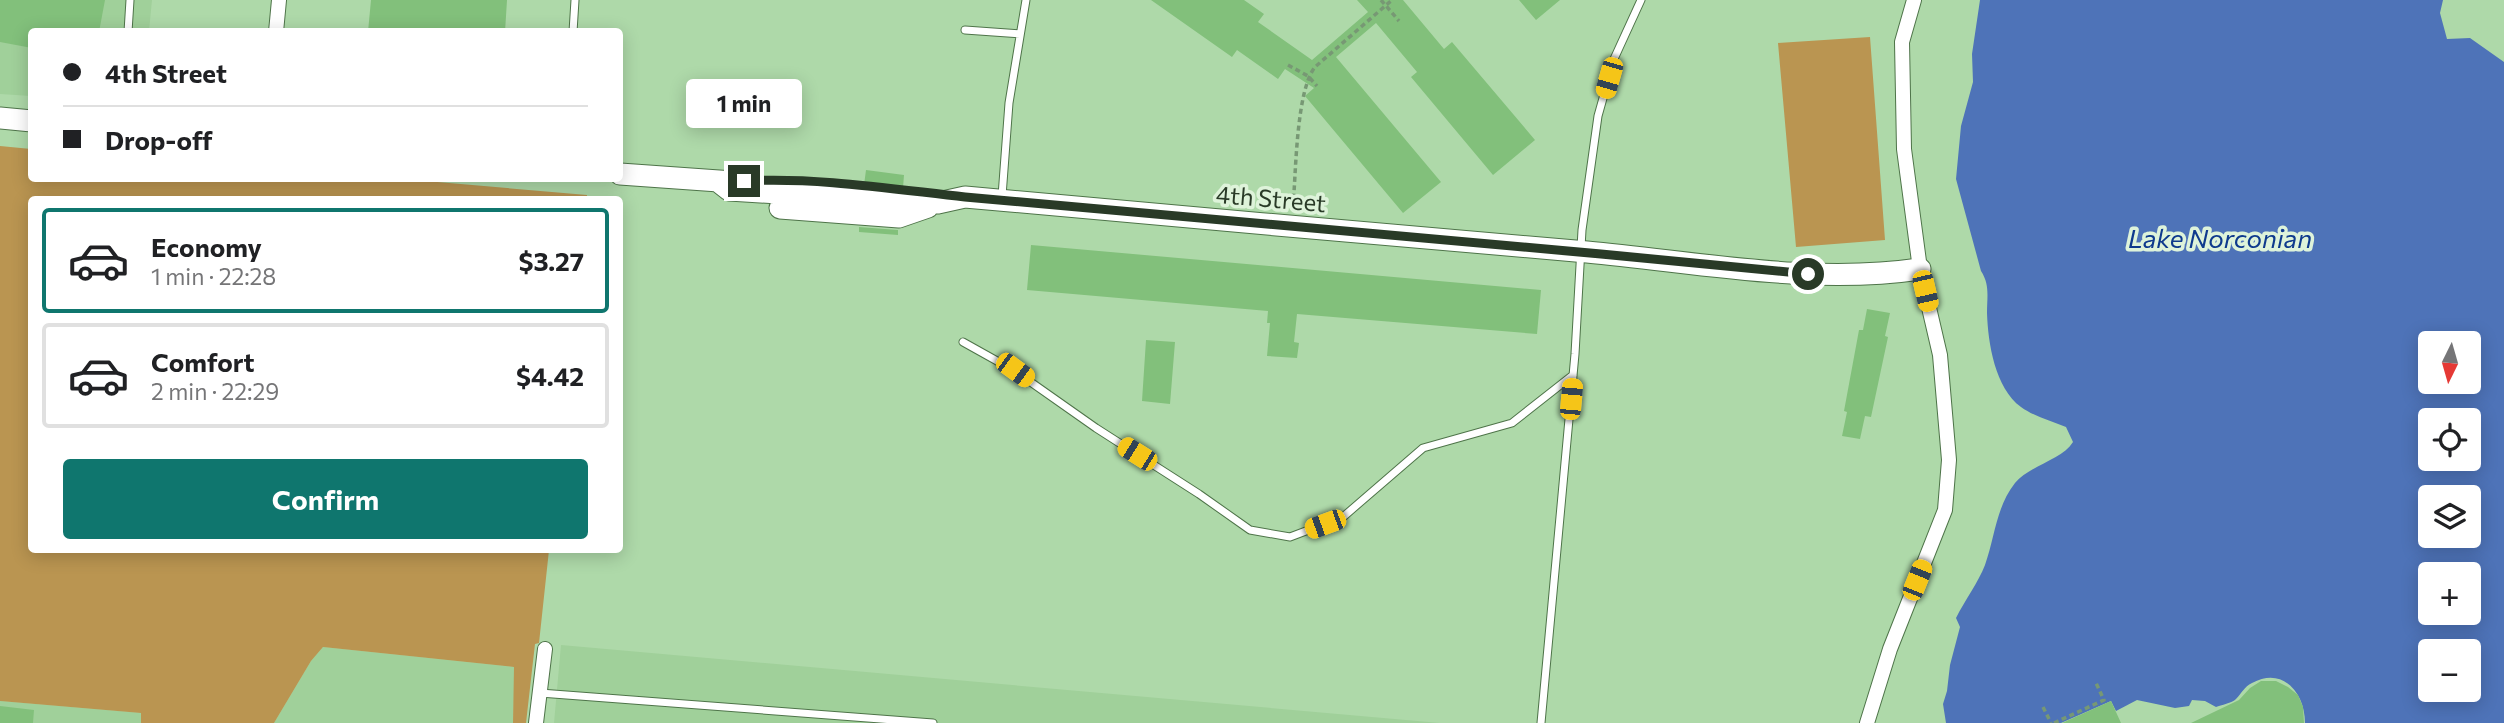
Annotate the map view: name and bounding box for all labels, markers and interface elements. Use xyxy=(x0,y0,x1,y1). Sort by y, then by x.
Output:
car xyxy=(1594,55,1625,101)
text: 4th Street xyxy=(105,57,227,88)
callout: 1 min xyxy=(686,80,802,128)
text: 1 min xyxy=(717,89,771,117)
text: Drop-off xyxy=(105,124,212,155)
route end xyxy=(728,165,760,197)
street label: 4th Street xyxy=(1215,179,1327,217)
water label: Lake Norconian xyxy=(2128,222,2312,253)
icon: car xyxy=(67,229,130,292)
text: Economy xyxy=(151,231,262,262)
text: $3.27 xyxy=(518,245,584,276)
route start xyxy=(1792,258,1824,290)
text: 1 min · 22:28 xyxy=(151,262,276,290)
car xyxy=(1911,268,1940,314)
north arrow xyxy=(2418,331,2482,394)
map controls xyxy=(2418,331,2481,702)
icon: car xyxy=(67,344,130,407)
text: Comfort xyxy=(151,346,254,377)
car xyxy=(992,349,1039,391)
text: $4.42 xyxy=(516,360,584,391)
text: 2 min · 22:29 xyxy=(151,377,279,405)
car xyxy=(1559,377,1584,421)
button: locate xyxy=(2418,408,2481,471)
car xyxy=(1114,434,1161,474)
button: Confirm xyxy=(63,459,588,539)
button: layers xyxy=(2418,485,2481,548)
car xyxy=(1302,507,1349,541)
car xyxy=(1900,557,1935,603)
button: + xyxy=(2418,562,2481,625)
button: − xyxy=(2418,639,2481,702)

